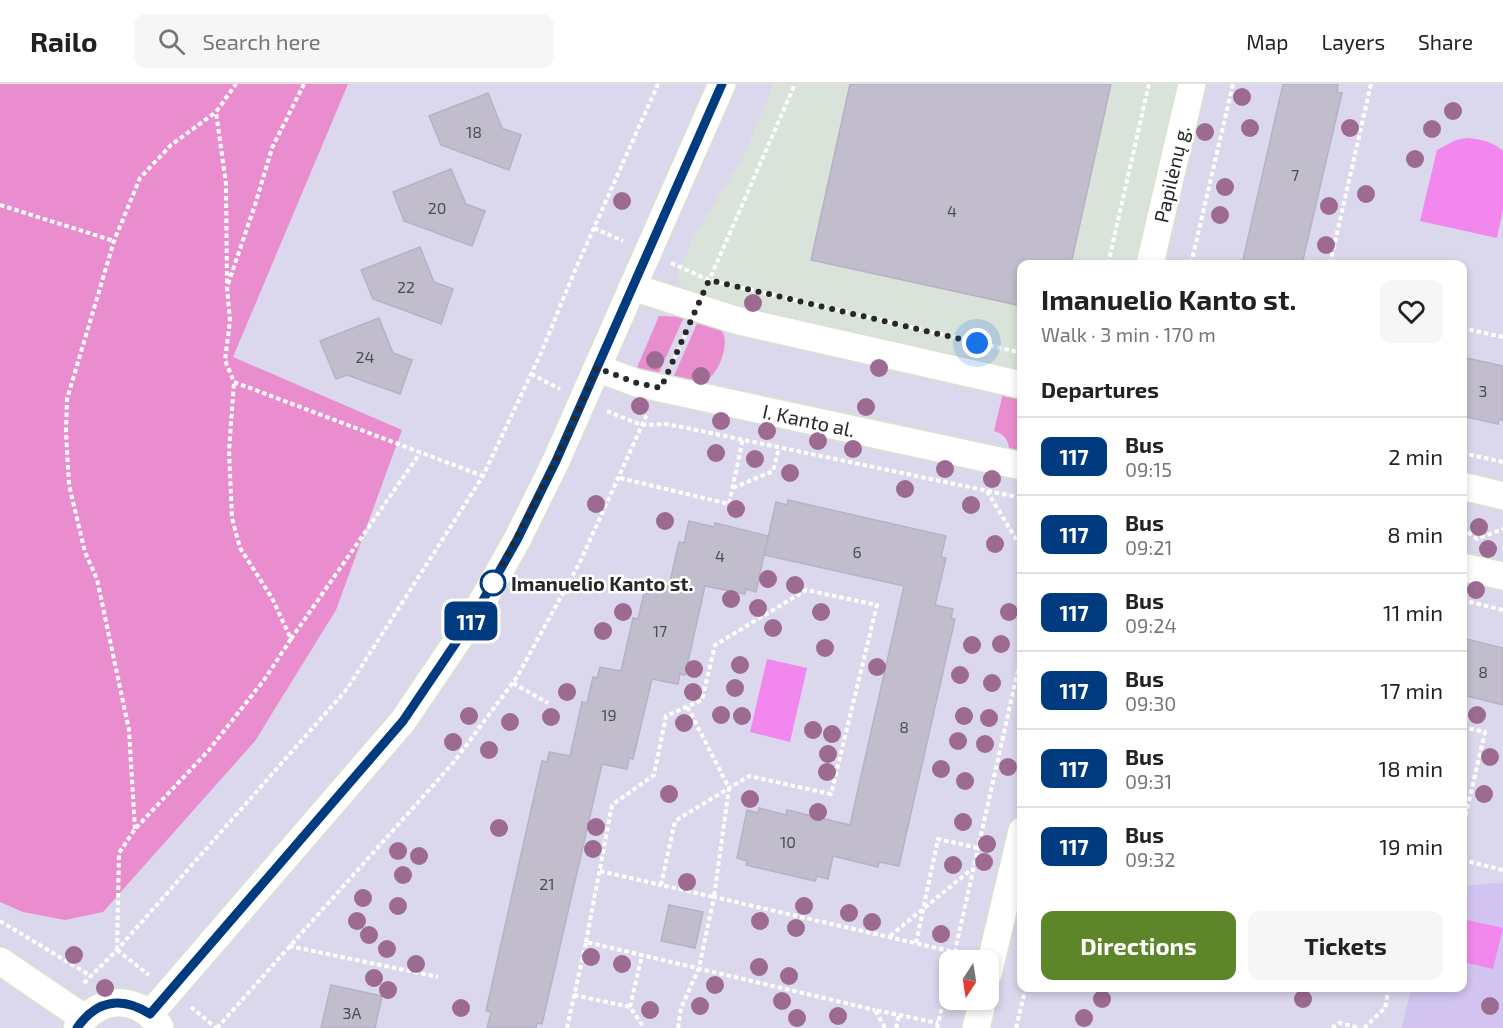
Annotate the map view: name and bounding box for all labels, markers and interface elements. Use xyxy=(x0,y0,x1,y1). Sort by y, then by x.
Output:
search box xyxy=(134,14,554,68)
text: Railo xyxy=(30,24,98,58)
icon: search xyxy=(155,25,188,58)
text: Search here xyxy=(203,28,321,54)
text: Map xyxy=(1246,29,1288,54)
text: Layers xyxy=(1321,29,1385,54)
text: Share xyxy=(1418,29,1473,54)
house number: 18 xyxy=(466,122,482,141)
street label: Papilėnų g. xyxy=(1148,123,1194,225)
house number: 7 xyxy=(1291,165,1299,184)
house number: 20 xyxy=(428,198,446,217)
house number: 4 xyxy=(947,201,957,220)
house number: 22 xyxy=(397,277,415,296)
button: heart xyxy=(1380,280,1443,343)
text: Imanuelio Kanto st. xyxy=(1041,282,1296,316)
text: Walk · 3 min · 170 m xyxy=(1041,322,1216,346)
your location xyxy=(962,328,992,358)
house number: 24 xyxy=(356,347,375,366)
text: Departures xyxy=(1041,376,1159,402)
house number: 3 xyxy=(1479,381,1487,400)
street label: I. Kanto al. xyxy=(761,399,857,441)
text: Bus xyxy=(1125,431,1164,457)
text: 2 min xyxy=(1388,443,1443,469)
text: 117 xyxy=(1059,444,1089,469)
text: 09:15 xyxy=(1125,457,1172,481)
text: Bus xyxy=(1125,509,1164,535)
text: 8 min xyxy=(1387,521,1443,547)
text: 117 xyxy=(1059,522,1089,547)
text: 09:21 xyxy=(1125,535,1172,559)
house number: 6 xyxy=(852,542,862,561)
house number: 4 xyxy=(715,546,725,565)
marker: Imanuelio Kanto st. xyxy=(480,570,506,596)
place label: Imanuelio Kanto st. xyxy=(511,571,693,595)
text: Bus xyxy=(1125,587,1164,613)
text: 11 min xyxy=(1383,599,1443,625)
text: 117 xyxy=(1059,600,1089,625)
line badge: 117 xyxy=(436,602,506,640)
text: 117 xyxy=(456,609,486,634)
text: 09:24 xyxy=(1125,613,1177,637)
house number: 17 xyxy=(653,621,667,640)
house number: 8 xyxy=(1478,662,1488,681)
text: Bus xyxy=(1125,665,1164,691)
text: 17 min xyxy=(1381,677,1443,703)
text: 117 xyxy=(1059,678,1089,703)
text: 09:30 xyxy=(1125,691,1176,715)
house number: 19 xyxy=(601,705,617,724)
house number: 8 xyxy=(899,717,909,736)
text: Bus xyxy=(1125,743,1164,769)
text: 18 min xyxy=(1378,755,1443,781)
text: 117 xyxy=(1059,756,1089,781)
text: 09:31 xyxy=(1125,769,1172,793)
text: Bus xyxy=(1125,821,1164,847)
house number: 10 xyxy=(780,832,796,851)
text: 19 min xyxy=(1379,833,1443,859)
text: 117 xyxy=(1059,834,1089,859)
text: 09:32 xyxy=(1125,847,1176,871)
house number: 21 xyxy=(539,874,555,893)
button: Directions xyxy=(1041,911,1236,980)
button: Tickets xyxy=(1248,911,1443,980)
north arrow xyxy=(939,950,999,1010)
map controls xyxy=(939,950,999,1010)
house number: 3A xyxy=(343,1003,361,1022)

